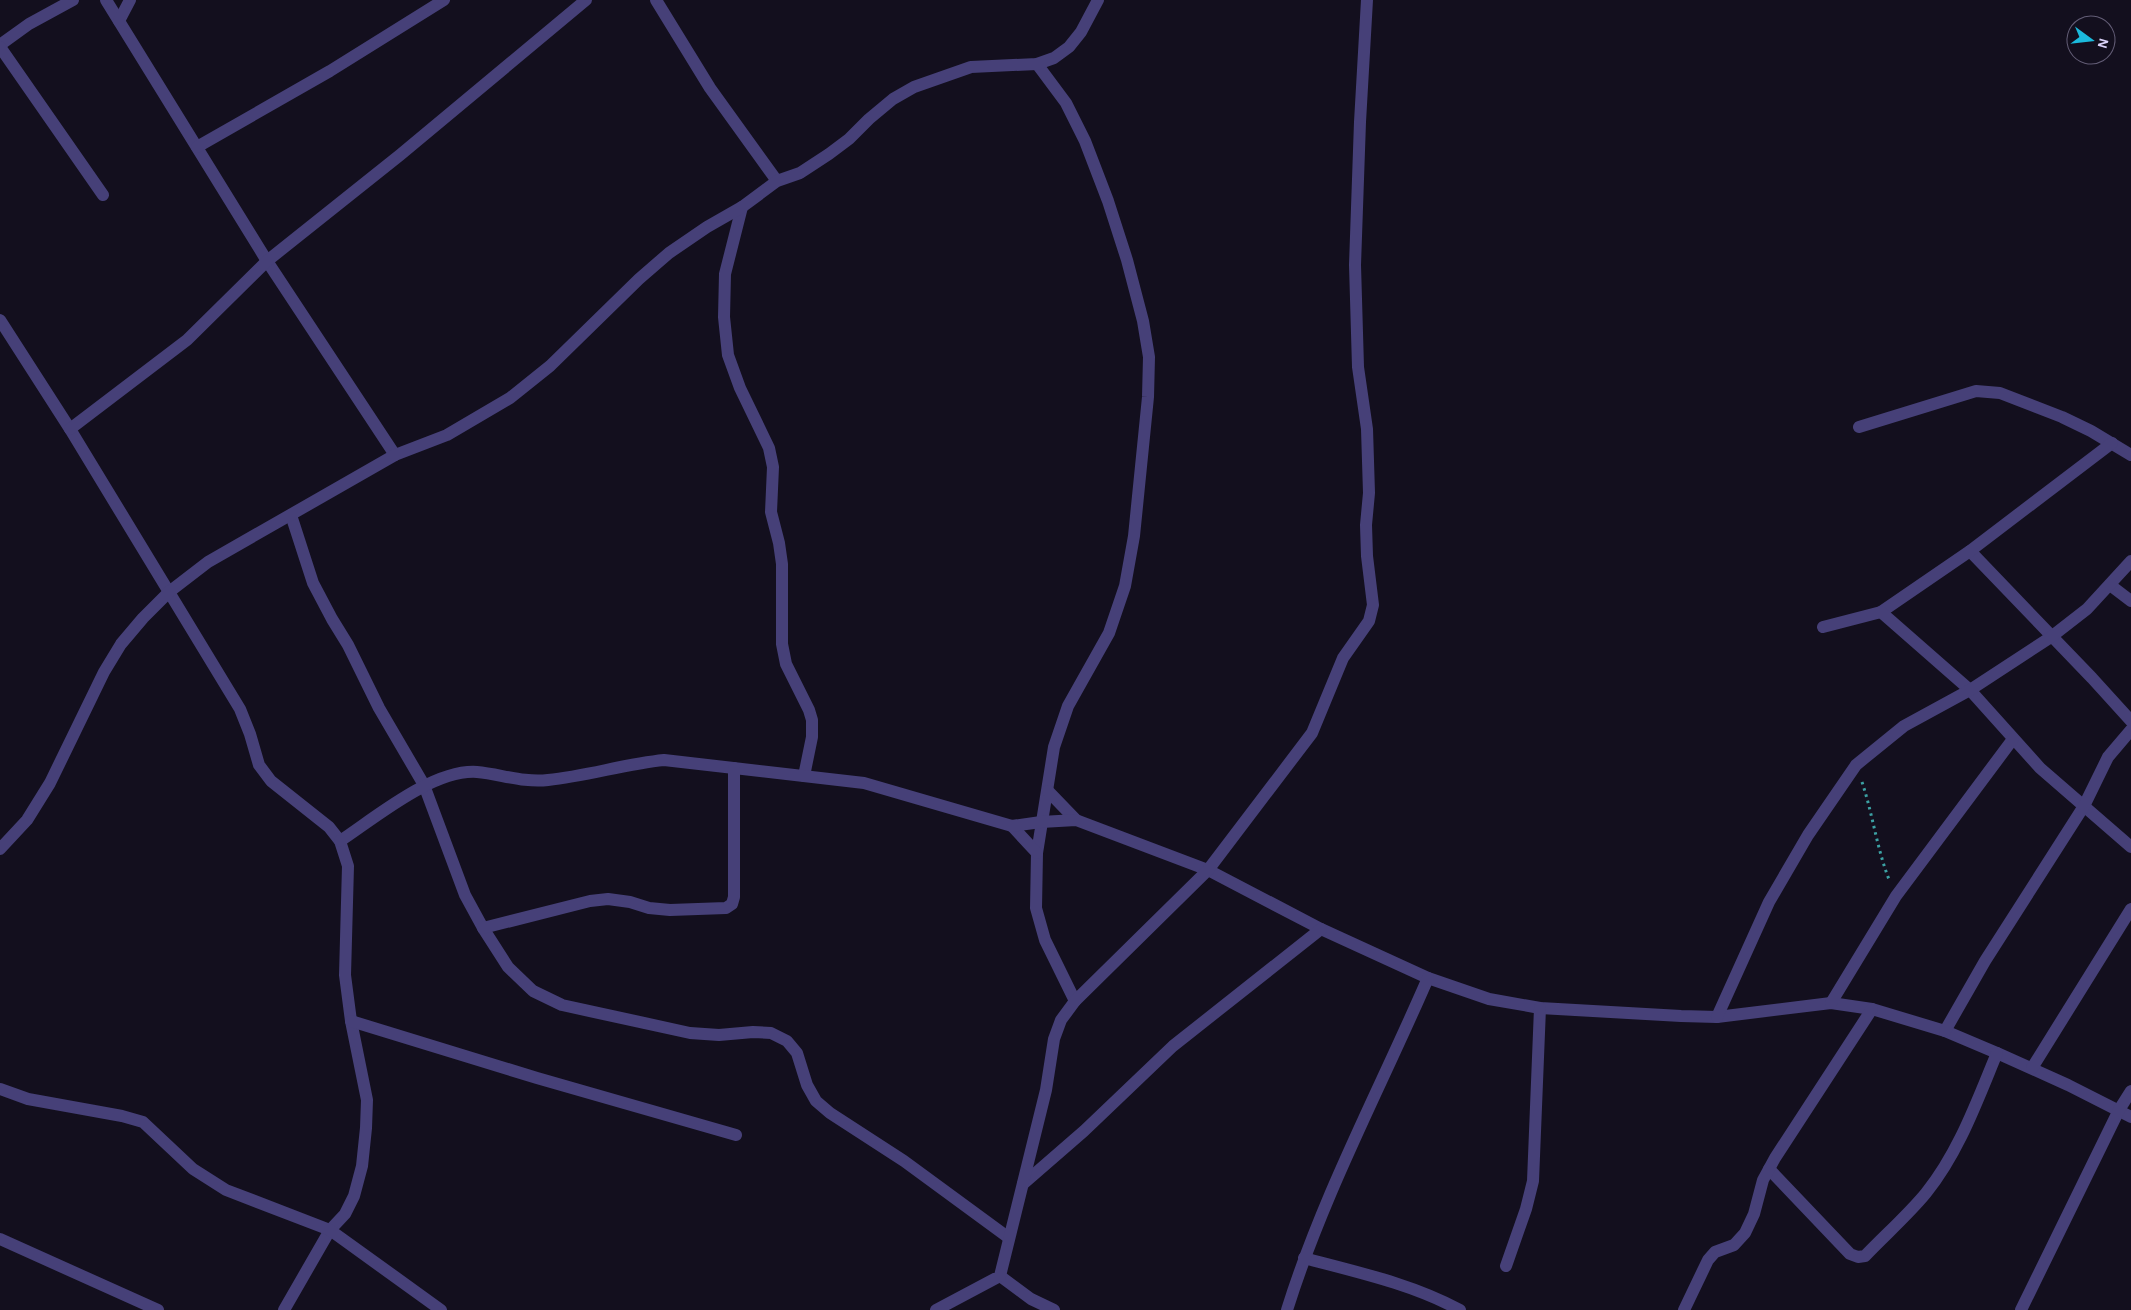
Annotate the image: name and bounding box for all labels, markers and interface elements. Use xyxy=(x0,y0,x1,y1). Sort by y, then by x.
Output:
north arrow xyxy=(2066,15,2116,65)
text: N xyxy=(2095,37,2111,50)

